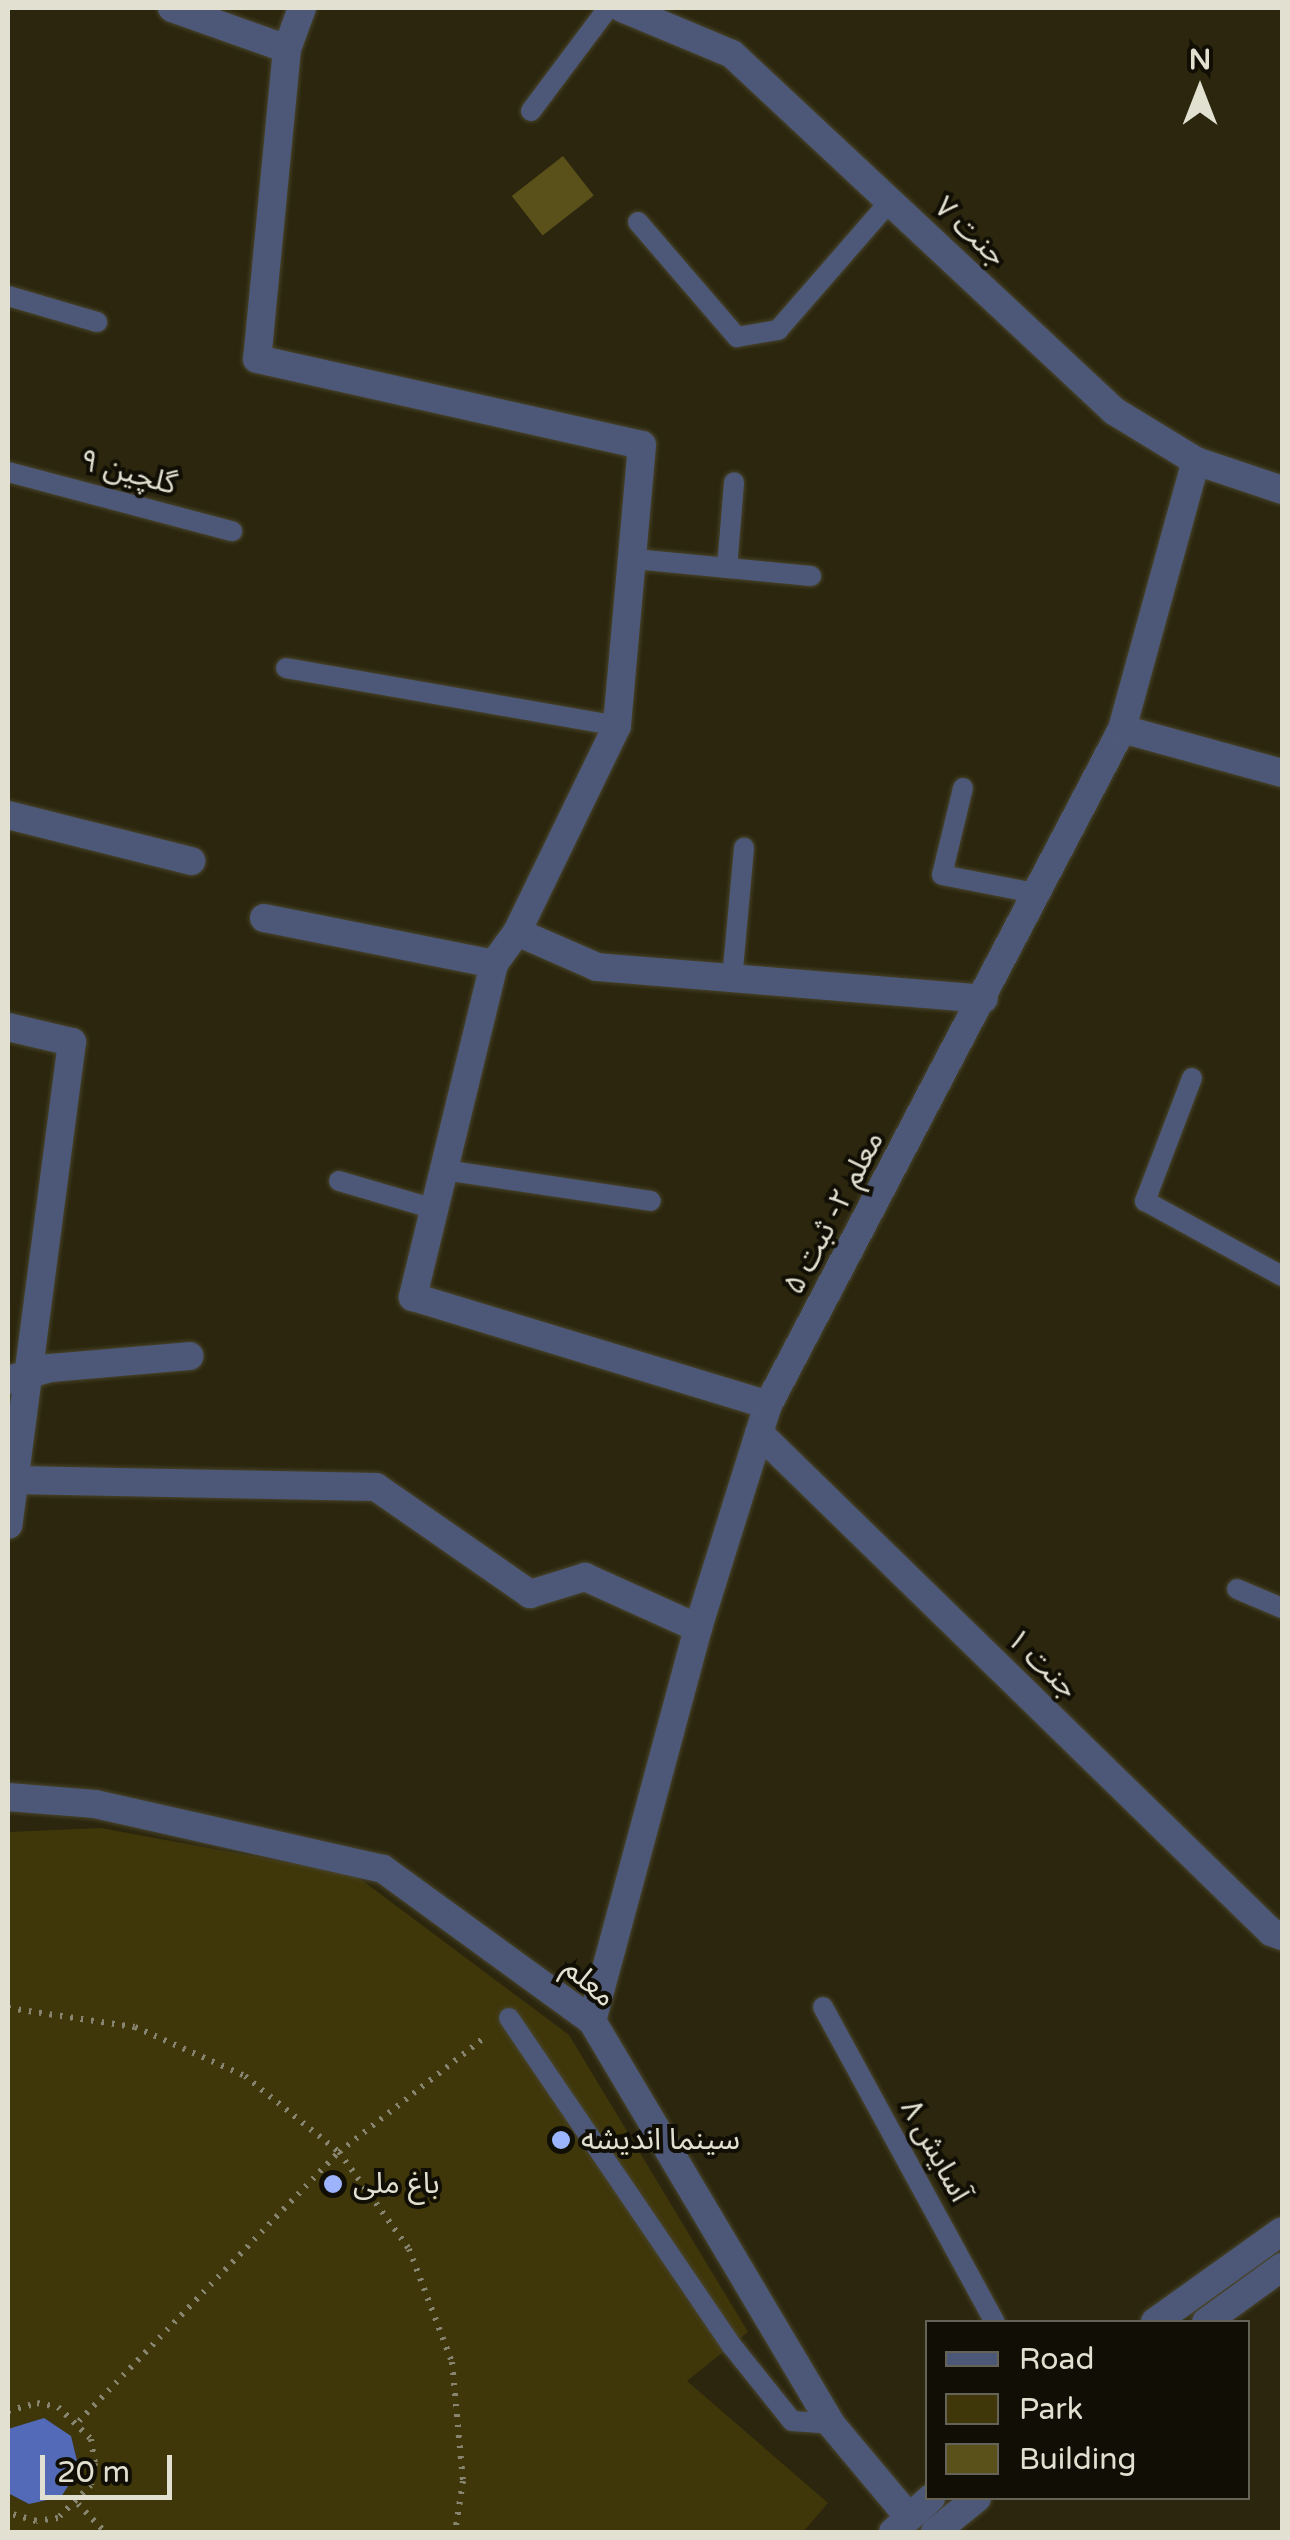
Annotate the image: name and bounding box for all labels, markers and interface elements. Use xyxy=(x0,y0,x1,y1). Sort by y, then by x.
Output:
north arrow xyxy=(1150,40,1250,140)
text: N xyxy=(1189,43,1211,77)
street label: جنت ۷ xyxy=(926,190,1014,274)
street label: گلچین ۹ xyxy=(76,443,180,503)
street label: معلم ۲- ثبت ۵ xyxy=(776,1125,892,1301)
street label: جنت ۱ xyxy=(999,1621,1085,1707)
street label: معلم xyxy=(556,1951,622,2015)
street label: آسایش ۸ xyxy=(892,2094,978,2208)
place label: سینما اندیشه xyxy=(581,2122,740,2158)
marker: سینما اندیشه xyxy=(550,2129,572,2151)
place label: باغ ملی xyxy=(353,2166,440,2202)
marker: باغ ملی xyxy=(322,2173,344,2195)
legend xyxy=(925,2320,1250,2500)
text: Road xyxy=(1019,2341,1094,2378)
text: Park xyxy=(1019,2391,1083,2428)
scale bar xyxy=(45,2435,178,2497)
text: Building xyxy=(1019,2441,1136,2478)
text: 20 m xyxy=(57,2454,130,2491)

